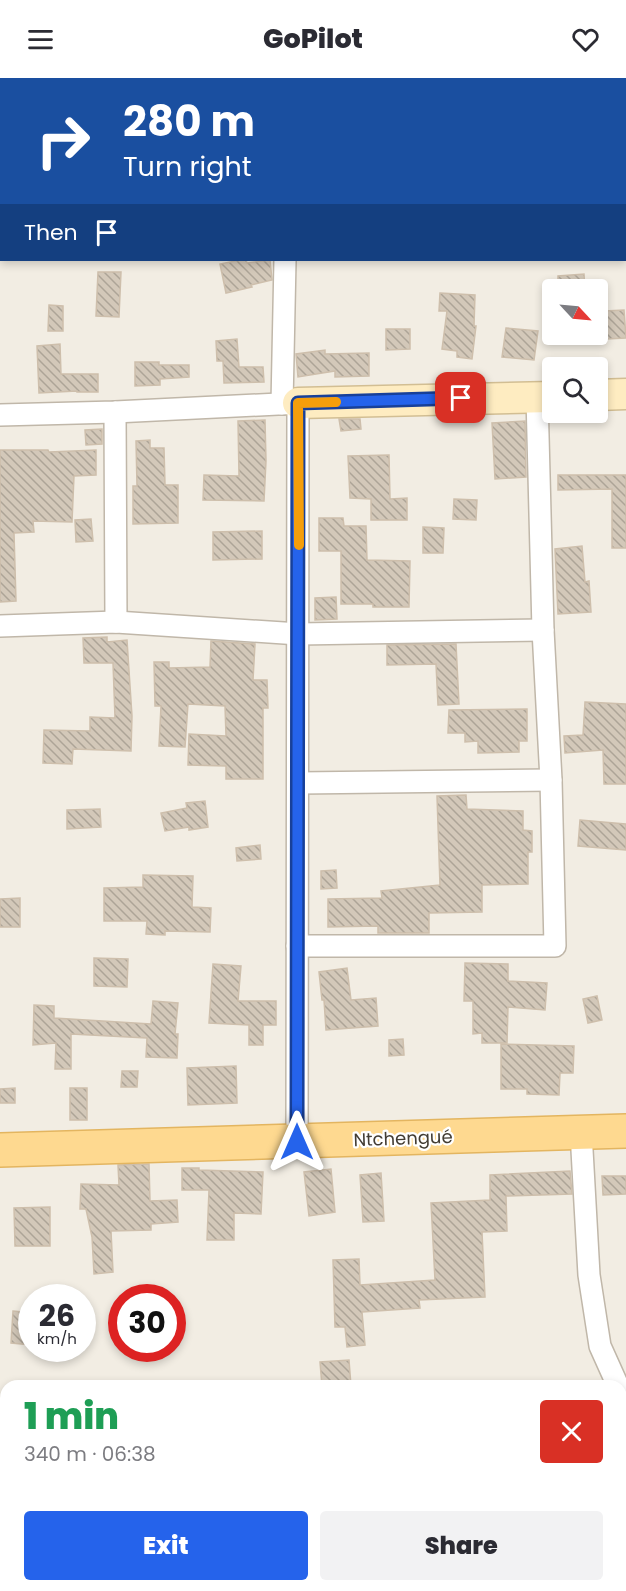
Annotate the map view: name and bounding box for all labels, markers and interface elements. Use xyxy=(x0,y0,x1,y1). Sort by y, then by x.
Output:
text: GoPilot xyxy=(263,20,363,57)
icon: menu xyxy=(24,23,57,56)
icon: heart xyxy=(569,23,602,56)
text: 280 m xyxy=(123,92,255,151)
icon: right xyxy=(24,102,102,180)
text: Turn right xyxy=(123,148,252,185)
icon: arrive xyxy=(90,216,123,249)
text: Then xyxy=(24,217,78,248)
north arrow xyxy=(542,279,608,345)
map controls xyxy=(542,279,608,423)
button: search xyxy=(542,357,608,423)
pin xyxy=(435,372,486,423)
icon: arrive xyxy=(444,381,477,414)
position arrow xyxy=(265,1110,329,1174)
street label: Ntchengué xyxy=(353,1124,453,1152)
speed limit sign: 30 xyxy=(108,1284,186,1362)
text: 26 xyxy=(39,1294,75,1337)
text: km/h xyxy=(37,1328,77,1349)
text: 1 min xyxy=(24,1391,119,1442)
button: close xyxy=(540,1400,603,1463)
text: 340 m · 06:38 xyxy=(24,1440,156,1468)
button: Exit xyxy=(24,1511,308,1580)
button: Share xyxy=(320,1511,603,1580)

